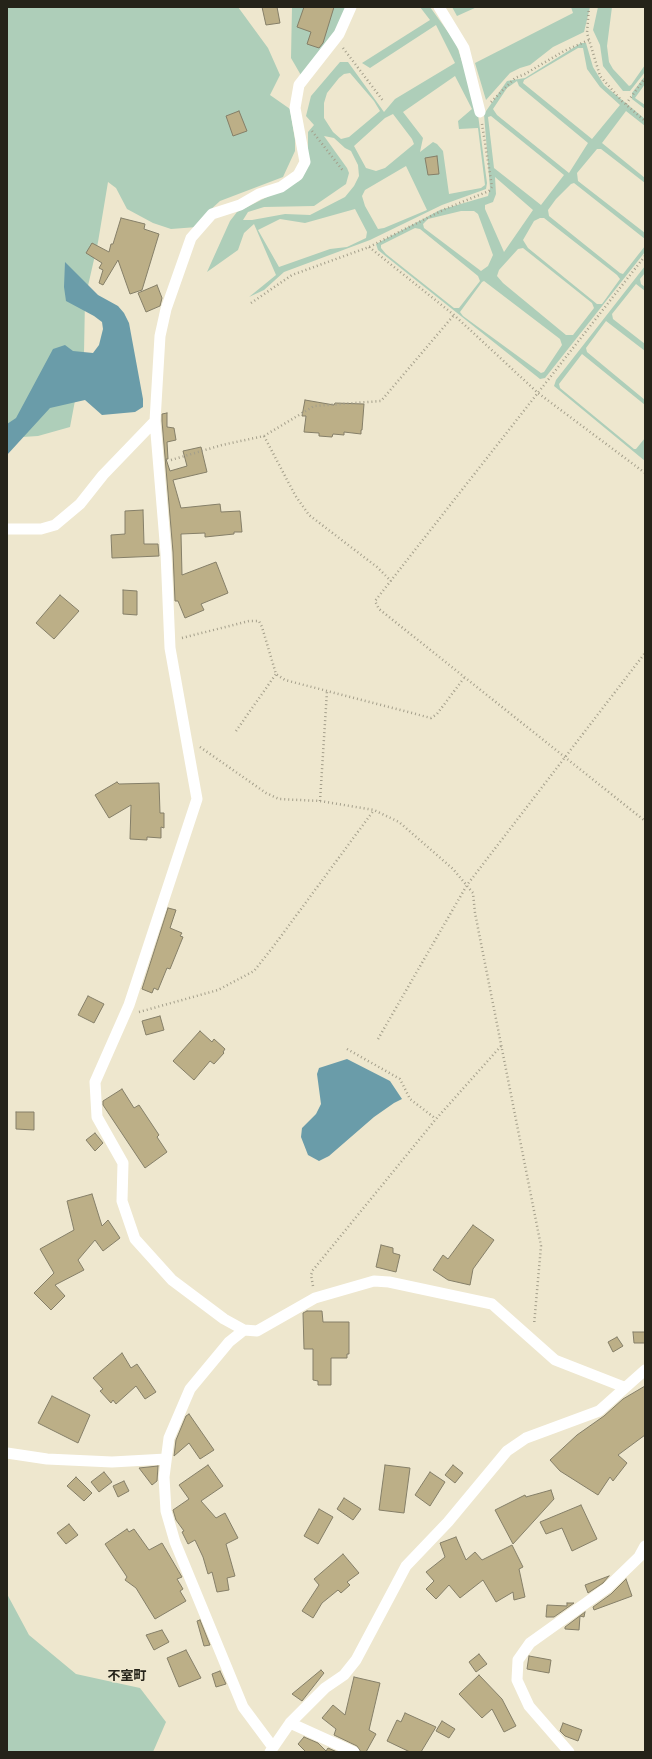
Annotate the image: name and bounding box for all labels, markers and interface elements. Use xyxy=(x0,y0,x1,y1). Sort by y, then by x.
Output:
district label: 不室町 xyxy=(108,1668,146,1684)

